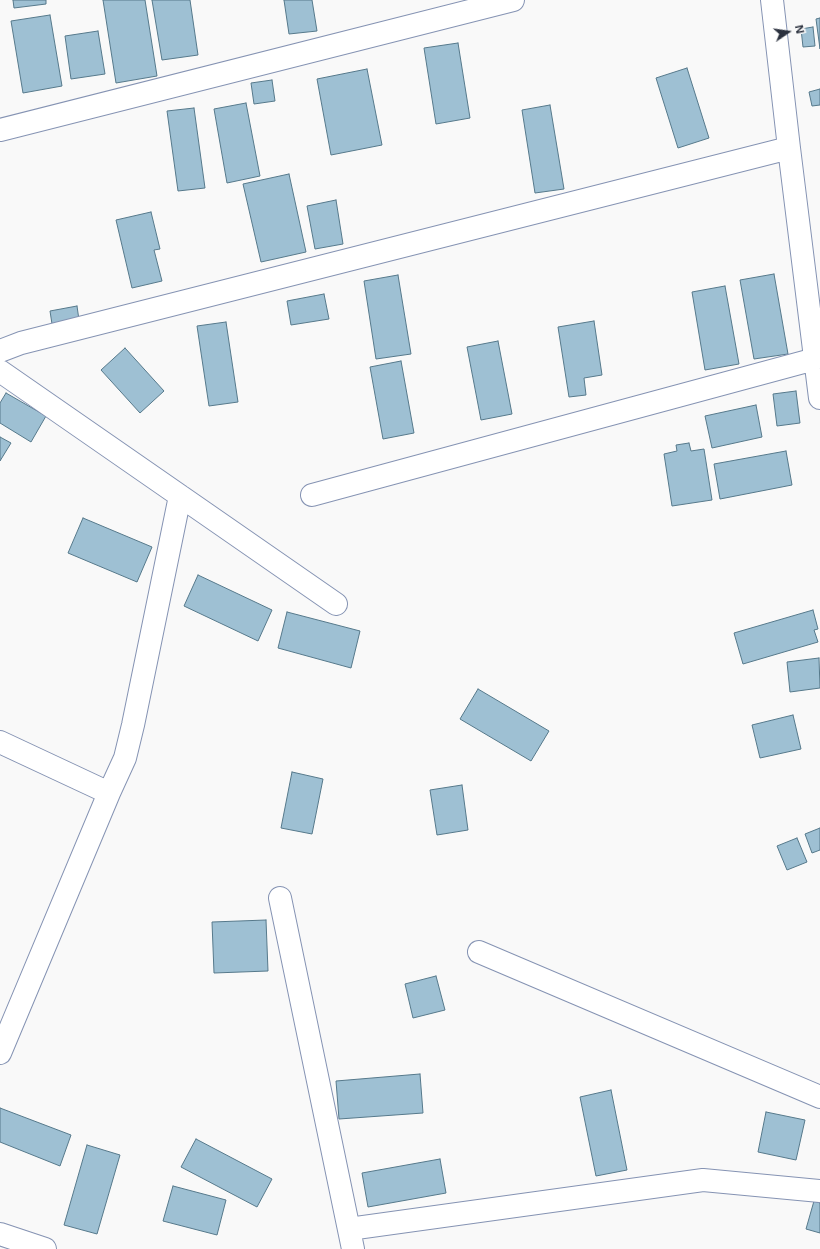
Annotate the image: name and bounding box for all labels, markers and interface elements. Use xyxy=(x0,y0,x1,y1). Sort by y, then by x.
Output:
north arrow xyxy=(768,12,808,52)
text: N xyxy=(792,23,808,35)

